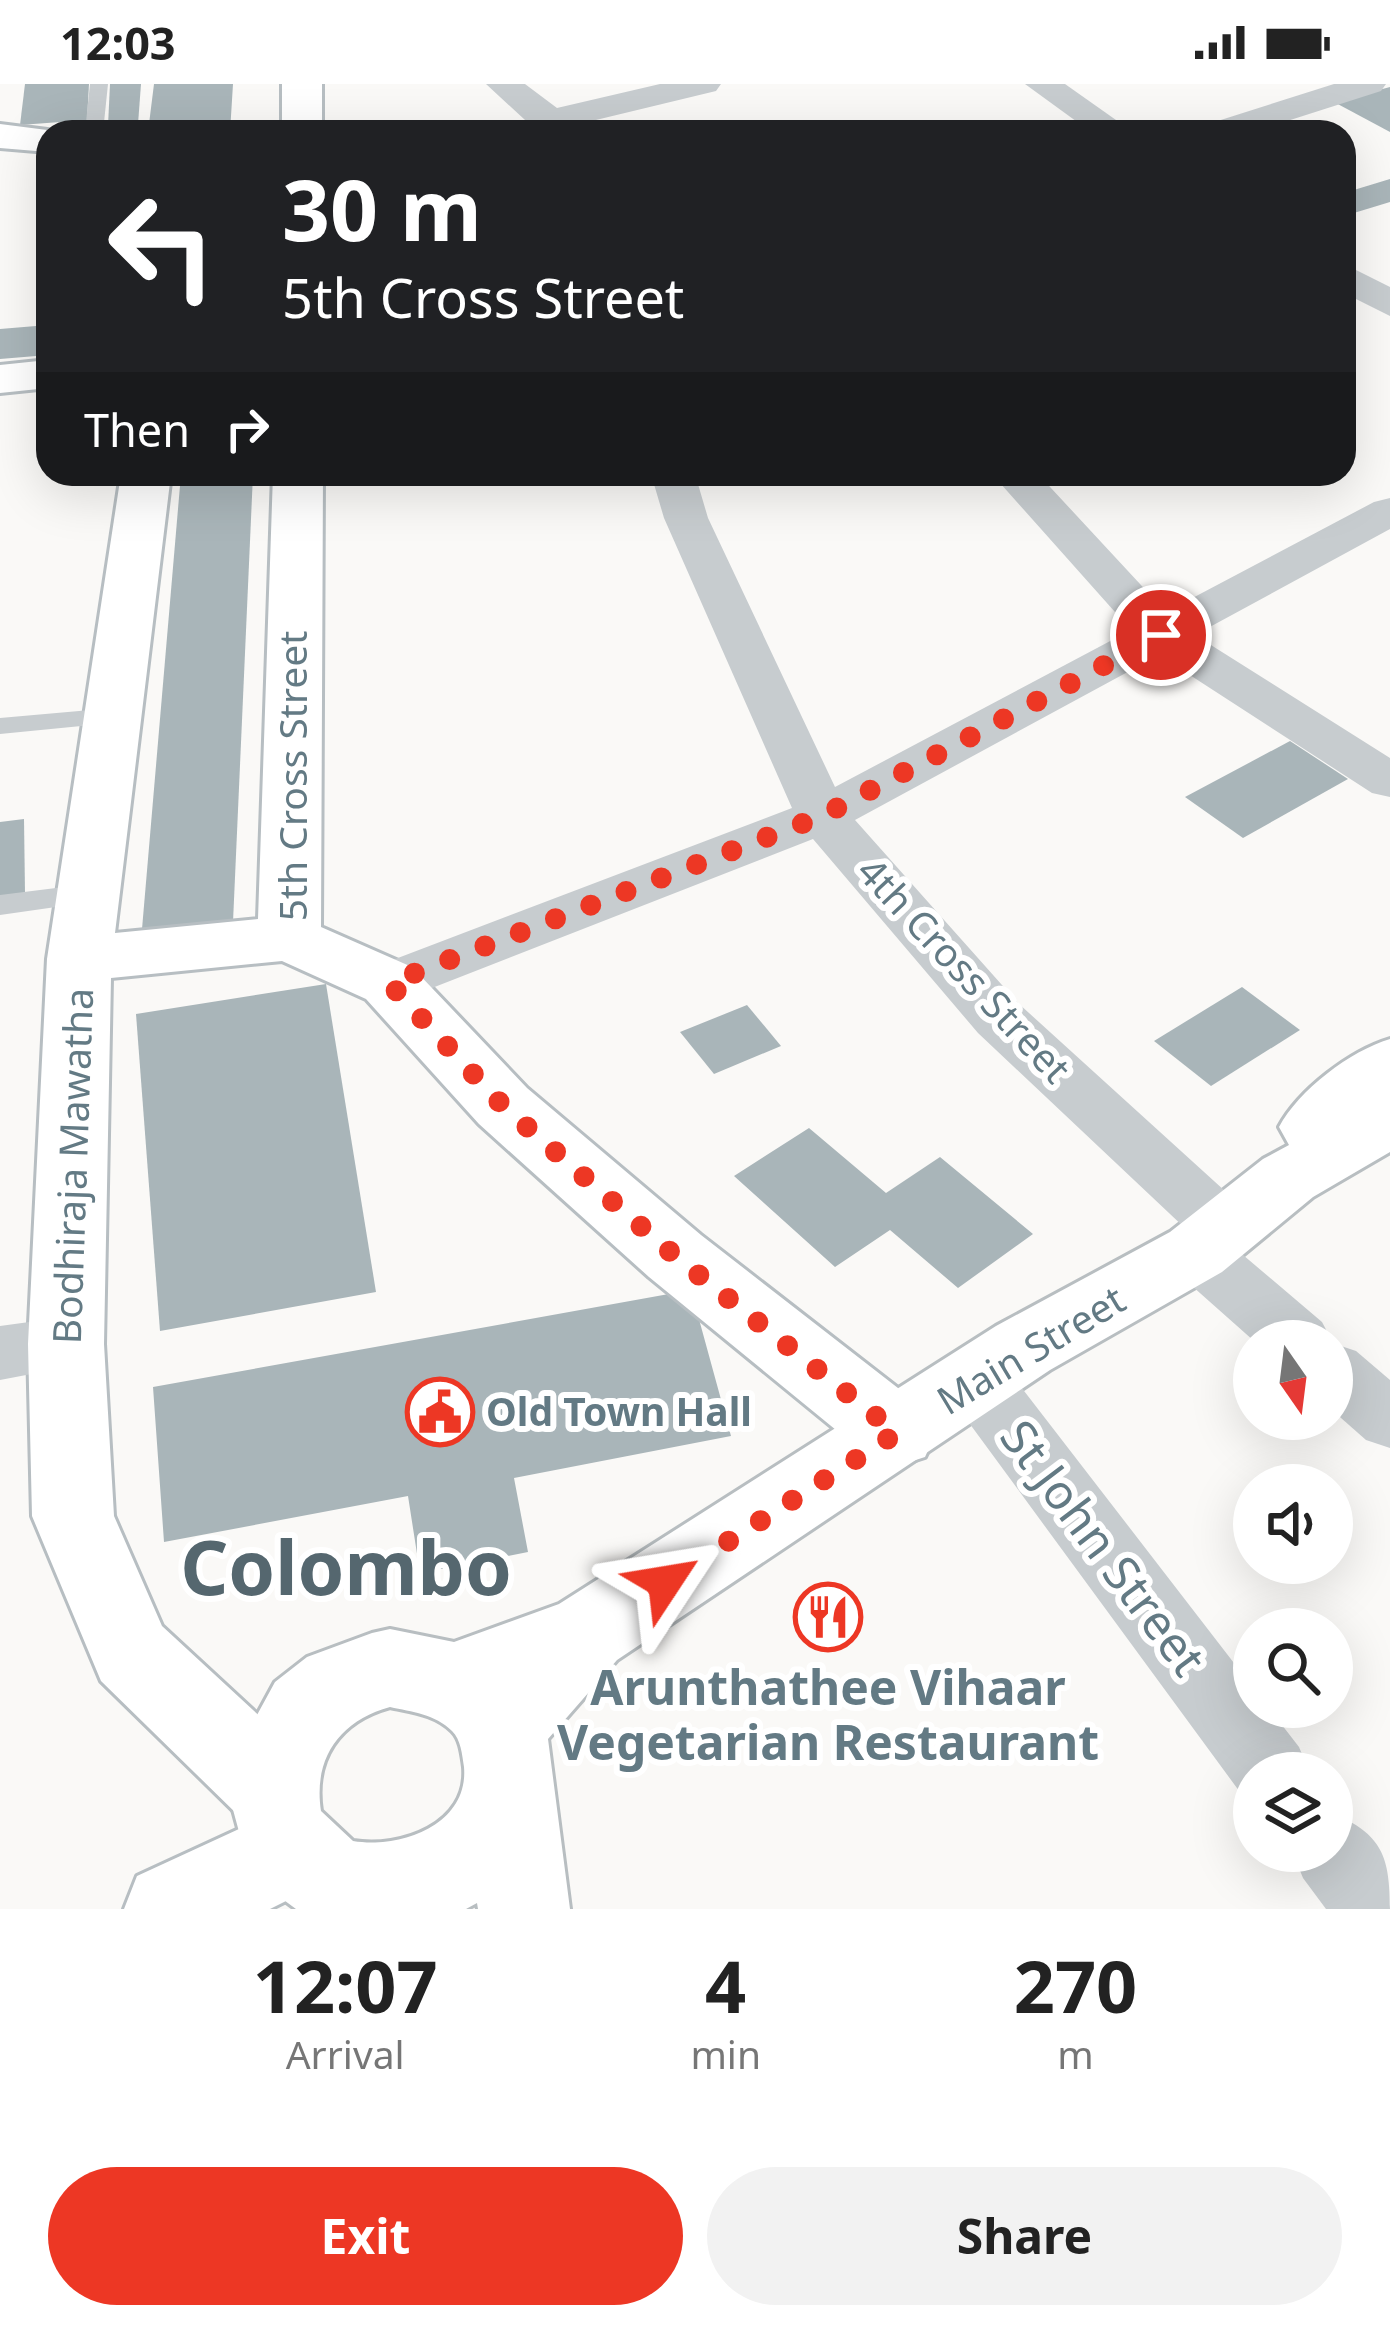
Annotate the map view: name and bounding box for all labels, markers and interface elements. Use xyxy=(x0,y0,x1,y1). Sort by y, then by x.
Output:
text: 12:03 xyxy=(60,12,176,73)
text: 30 m xyxy=(282,151,482,266)
icon: left xyxy=(84,168,240,324)
text: 5th Cross Street xyxy=(282,260,684,334)
icon: right xyxy=(214,396,280,462)
text: Then xyxy=(84,399,190,460)
pin xyxy=(1110,584,1212,686)
icon: arrive xyxy=(1128,602,1194,668)
street label: 5th Cross Street xyxy=(265,631,318,921)
street label: 4th Cross Street xyxy=(847,845,1084,1093)
street label: Bodhiraja Mawatha xyxy=(39,987,104,1345)
street label: Main Street xyxy=(926,1272,1134,1426)
north arrow xyxy=(1233,1320,1353,1440)
map controls xyxy=(1233,1320,1353,1872)
public building icon: Old Town Hall xyxy=(405,1377,475,1447)
place label: Old Town Hall xyxy=(486,1384,752,1437)
street label: St John Street xyxy=(987,1406,1222,1688)
button: sound xyxy=(1233,1464,1353,1584)
district label: Colombo xyxy=(180,1515,512,1617)
position arrow xyxy=(602,1519,728,1645)
restaurant icon: Arunthathee Vihaar Vegetarian Restaurant xyxy=(793,1582,863,1652)
button: search xyxy=(1233,1608,1353,1728)
place label: Arunthathee Vihaar Vegetarian Restaurant xyxy=(557,1654,1099,1774)
button: layers xyxy=(1233,1752,1353,1872)
text: 12:07 xyxy=(253,1936,438,2034)
text: 4 xyxy=(705,1936,746,2034)
text: 270 xyxy=(1014,1936,1137,2034)
text: Arrival xyxy=(286,2027,405,2080)
text: min xyxy=(690,2027,761,2080)
text: m xyxy=(1057,2027,1094,2080)
button: Exit xyxy=(48,2167,683,2305)
button: Share xyxy=(707,2167,1342,2305)

